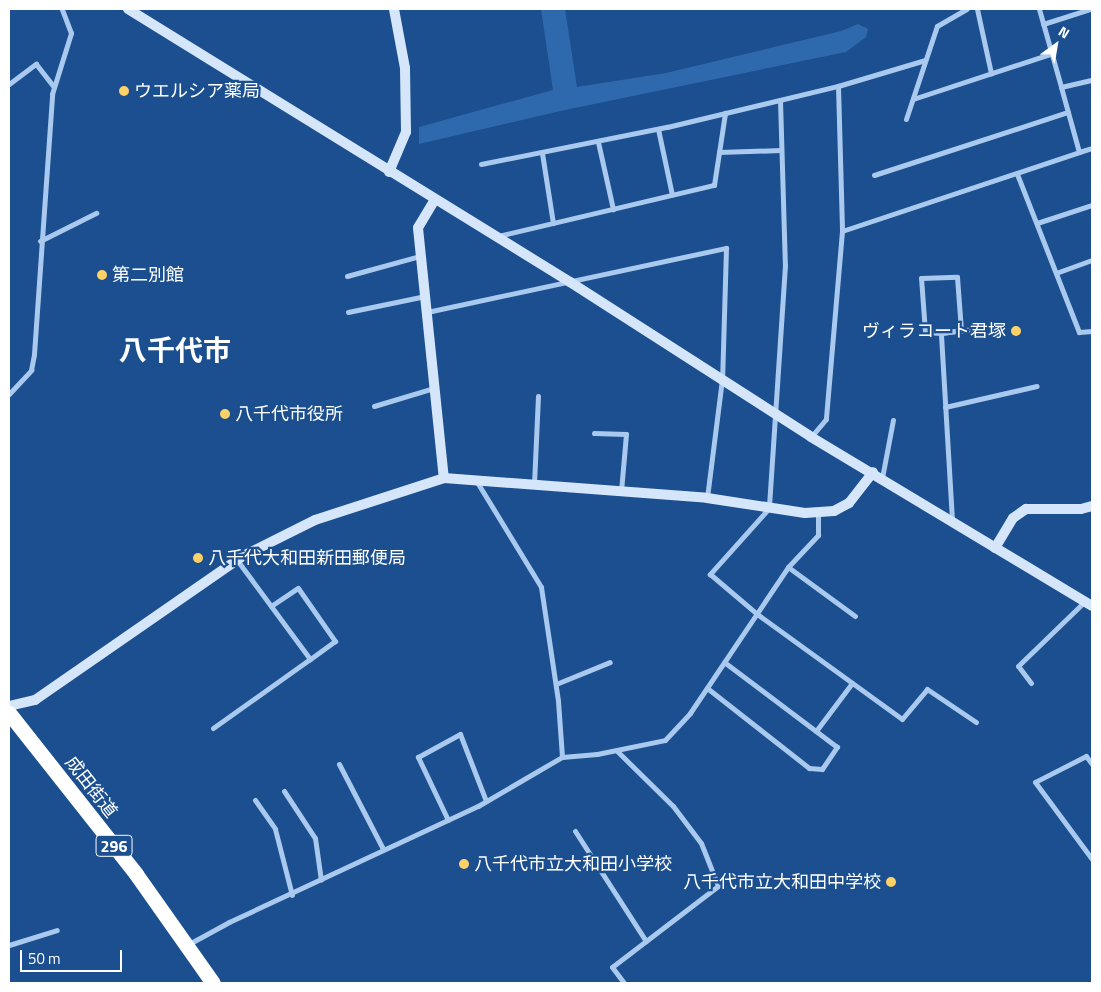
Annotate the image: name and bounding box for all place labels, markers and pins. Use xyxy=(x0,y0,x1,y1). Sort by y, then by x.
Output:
place label: ウエルシア薬局 xyxy=(134,80,260,102)
marker: ウエルシア薬局 xyxy=(118,85,130,97)
place label: 第二別館 xyxy=(112,264,184,286)
marker: 第二別館 xyxy=(96,269,108,281)
place label: ヴィラコート君塚 xyxy=(862,320,1006,342)
marker: ヴィラコート君塚 xyxy=(1010,325,1022,337)
place label: 八千代市役所 xyxy=(235,403,343,425)
marker: 八千代市役所 xyxy=(219,408,231,420)
place label: 八千代大和田新田郵便局 xyxy=(208,547,406,569)
marker: 八千代大和田新田郵便局 xyxy=(192,552,204,564)
place label: 八千代市立大和田小学校 xyxy=(474,853,672,875)
marker: 八千代市立大和田小学校 xyxy=(458,858,470,870)
place label: 八千代市立大和田中学校 xyxy=(683,871,881,893)
marker: 八千代市立大和田中学校 xyxy=(885,876,897,888)

